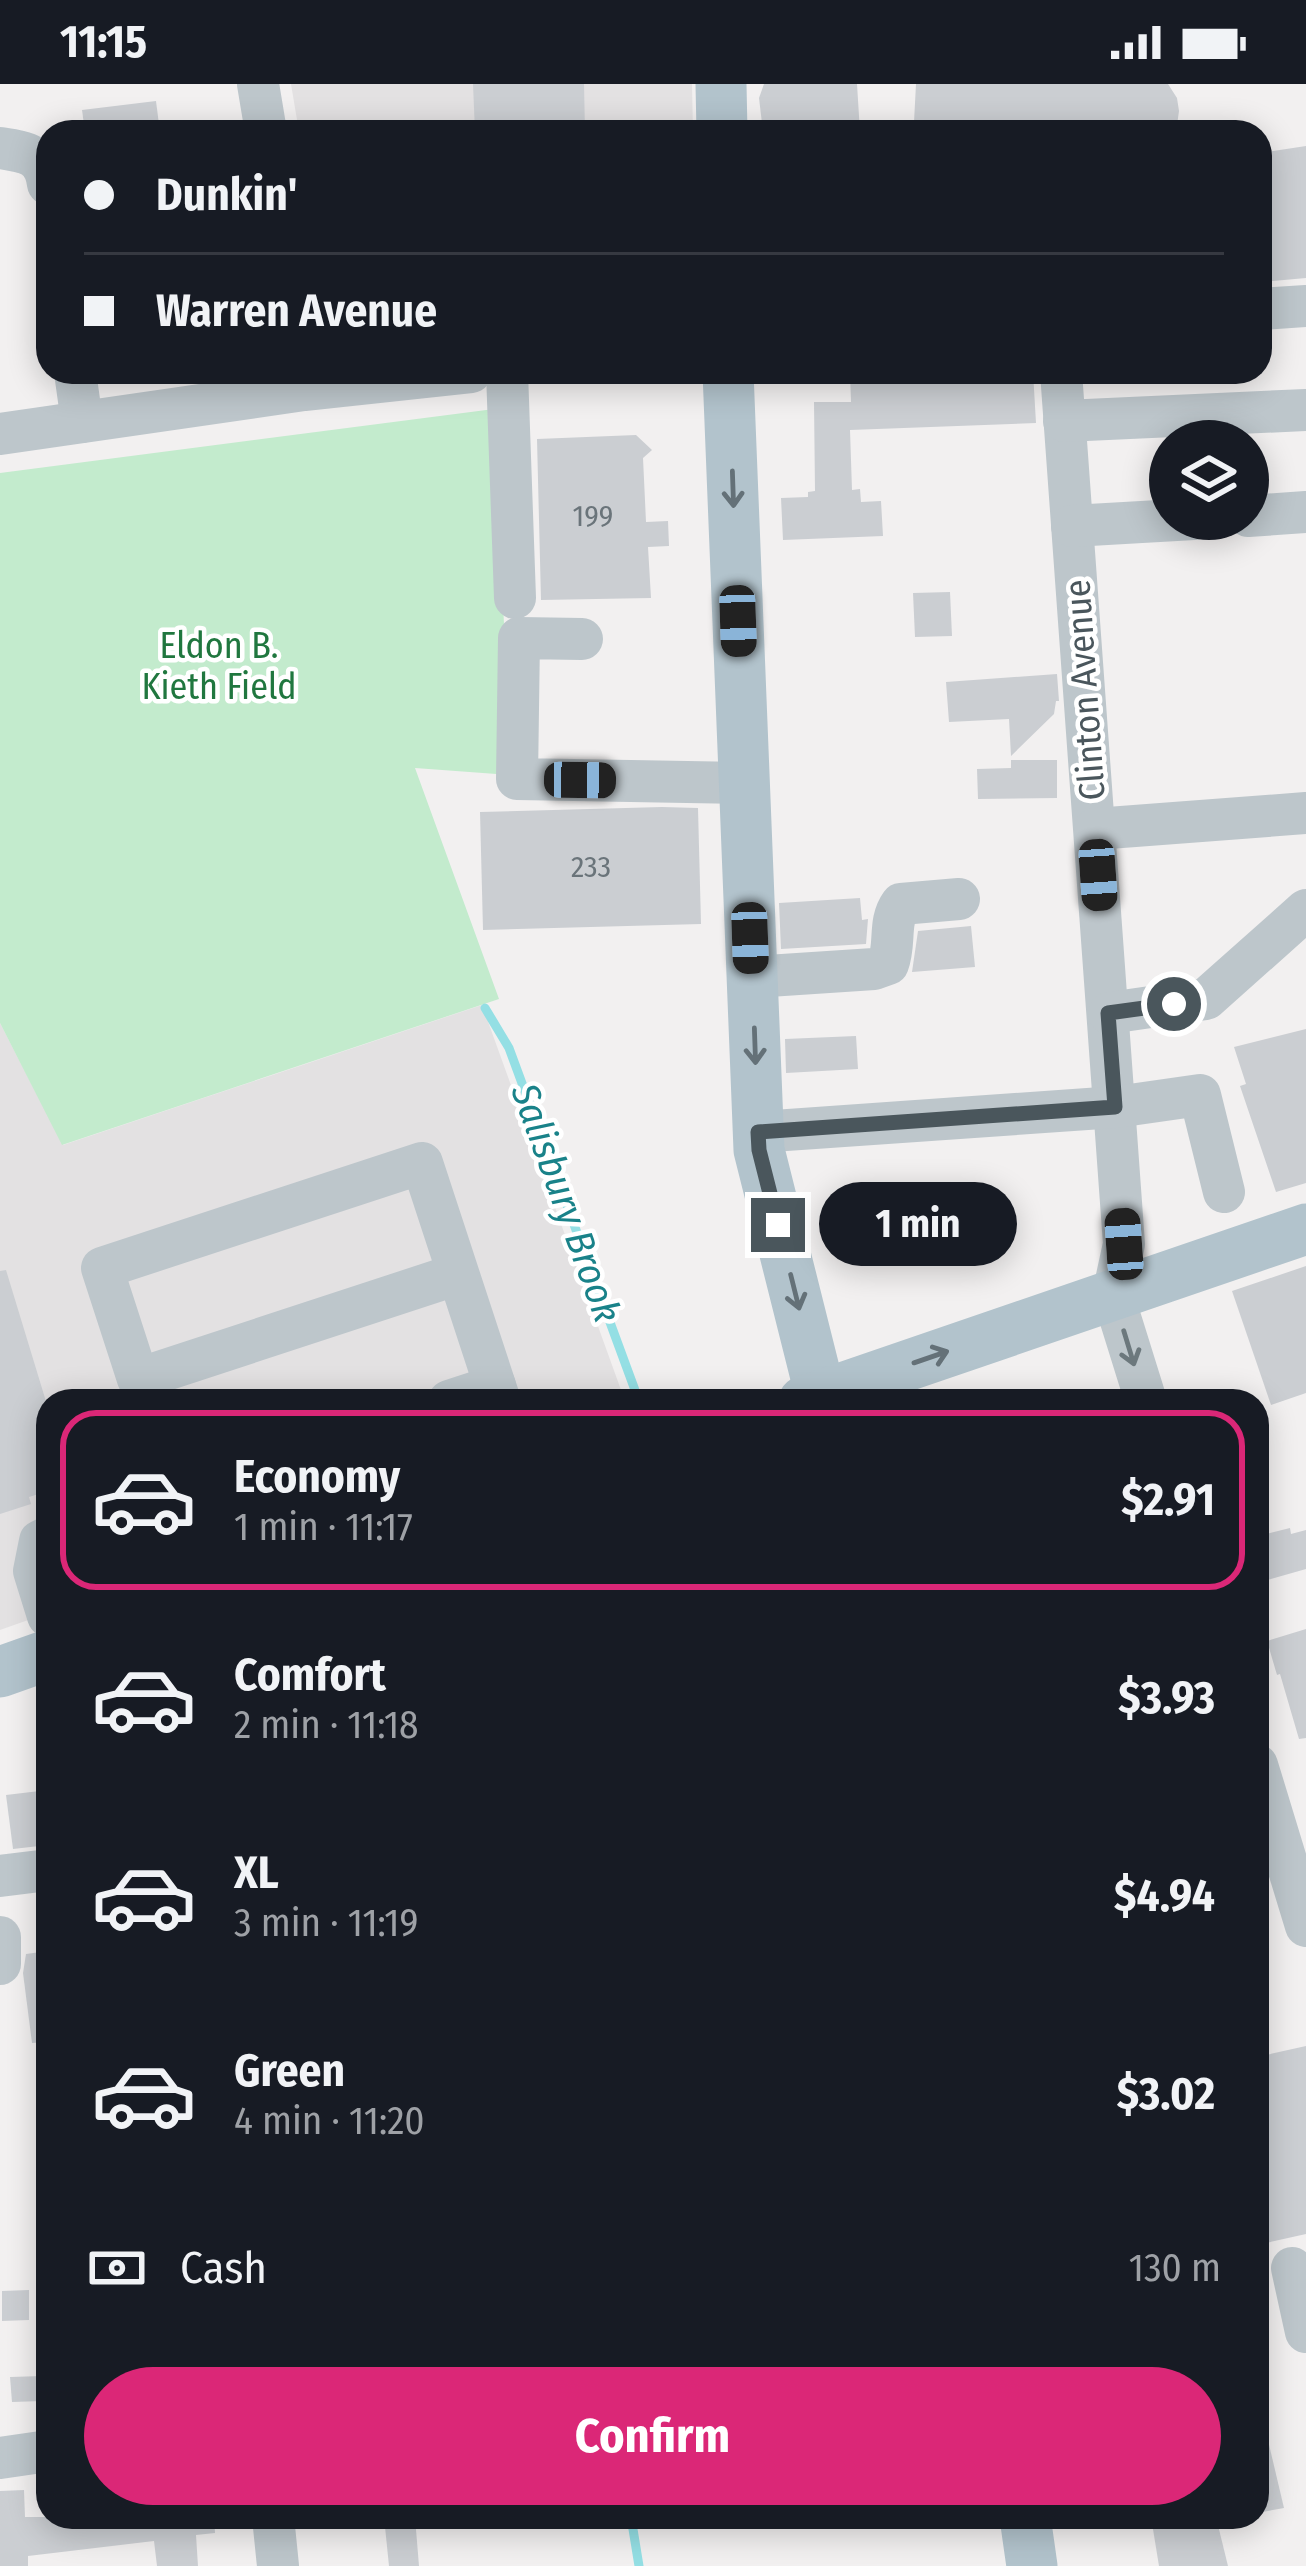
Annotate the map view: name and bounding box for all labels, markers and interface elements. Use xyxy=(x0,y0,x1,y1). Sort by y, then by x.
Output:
text: 11:15 xyxy=(60,15,147,69)
text: Dunkin' xyxy=(156,168,297,222)
text: Warren Avenue xyxy=(156,284,437,338)
map controls xyxy=(1149,420,1269,540)
button: layers xyxy=(1149,420,1269,540)
one-way arrow xyxy=(722,469,745,508)
house number: 199 xyxy=(573,498,613,534)
street label: Clinton Avenue xyxy=(1055,578,1115,802)
car xyxy=(719,584,757,658)
park label: Eldon B. Kieth Field xyxy=(141,624,297,709)
car xyxy=(544,761,616,799)
car xyxy=(1078,838,1118,912)
house number: 233 xyxy=(571,849,611,885)
car xyxy=(731,901,769,975)
route start xyxy=(1147,977,1201,1031)
one-way arrow xyxy=(743,1026,766,1065)
water label: Salisbury Brook xyxy=(501,1077,630,1329)
callout: 1 min xyxy=(820,1183,1018,1267)
route end xyxy=(751,1198,805,1252)
text: 1 min xyxy=(876,1201,960,1247)
car xyxy=(1104,1207,1144,1281)
one-way arrow xyxy=(785,1272,807,1310)
one-way arrow xyxy=(1120,1328,1142,1366)
one-way arrow xyxy=(912,1345,949,1366)
icon: car xyxy=(90,1446,198,1554)
text: Economy xyxy=(234,1450,400,1504)
text: $2.91 xyxy=(1121,1473,1215,1527)
text: 1 min · 11:17 xyxy=(234,1504,413,1550)
icon: car xyxy=(90,1644,198,1752)
text: Comfort xyxy=(234,1648,386,1702)
text: $3.93 xyxy=(1118,1671,1215,1725)
text: 2 min · 11:18 xyxy=(234,1702,419,1748)
icon: car xyxy=(90,1842,198,1950)
text: XL xyxy=(234,1846,279,1900)
text: $4.94 xyxy=(1114,1869,1215,1923)
text: 3 min · 11:19 xyxy=(234,1900,418,1946)
icon: car xyxy=(90,2040,198,2148)
text: Green xyxy=(234,2044,345,2098)
text: $3.02 xyxy=(1117,2067,1215,2121)
text: 4 min · 11:20 xyxy=(234,2098,425,2144)
icon: cash xyxy=(84,2235,150,2301)
text: Cash xyxy=(180,2241,267,2295)
text: 130 m xyxy=(1129,2245,1221,2291)
button: Confirm xyxy=(84,2367,1221,2505)

